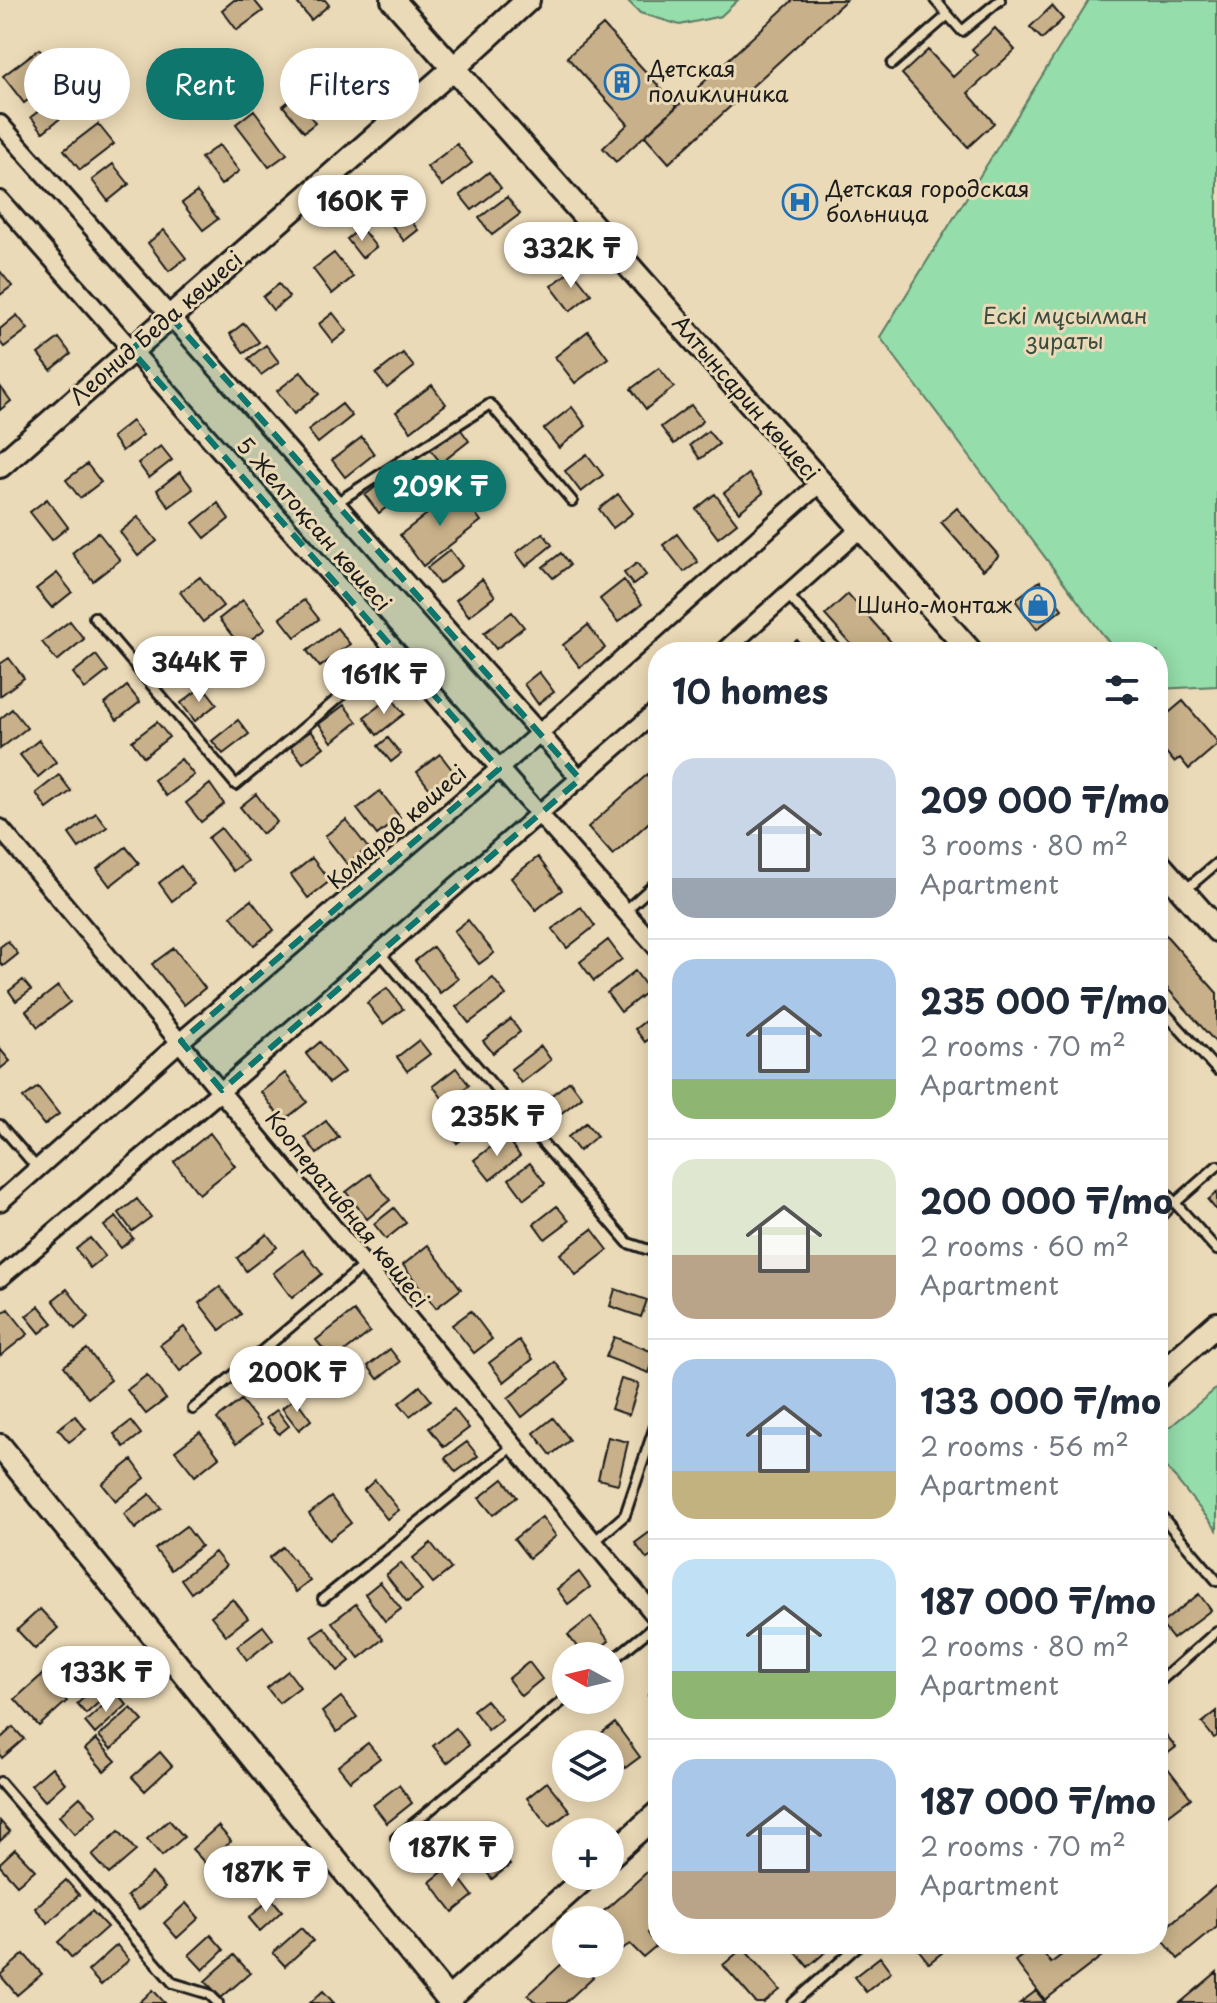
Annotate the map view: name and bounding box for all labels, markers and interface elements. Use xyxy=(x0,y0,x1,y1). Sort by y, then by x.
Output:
chip: Buy xyxy=(24,48,130,120)
chip: Rent xyxy=(146,48,264,120)
chip: Filters xyxy=(280,48,419,120)
place label: Детская поликлиника xyxy=(647,51,789,109)
building icon: Детская поликлиника xyxy=(603,63,641,101)
place label: Детская городская больница xyxy=(825,171,1030,229)
pin: 160K ₸ xyxy=(297,175,427,243)
text: 160K ₸ xyxy=(316,181,408,220)
hospital icon: Детская городская больница xyxy=(781,183,819,221)
pin: 332K ₸ xyxy=(506,222,636,290)
text: 332K ₸ xyxy=(522,228,620,267)
street label: Леонид Беда көшесі xyxy=(61,242,249,411)
park label: Ескі мұсылман зираты xyxy=(983,298,1147,356)
street label: Алтынсарин көшесі xyxy=(666,307,829,487)
street label: 5 Желтоқсан көшесі xyxy=(230,429,400,617)
pin: 209K ₸ xyxy=(375,460,505,528)
text: 209K ₸ xyxy=(392,466,488,505)
shop icon: Шино-монтаж xyxy=(1019,586,1057,624)
place label: Шино-монтаж xyxy=(857,587,1012,620)
pin: 344K ₸ xyxy=(134,636,264,704)
text: 344K ₸ xyxy=(151,642,247,681)
pin: 161K ₸ xyxy=(319,648,449,716)
text: 161K ₸ xyxy=(341,654,427,693)
text: 10 homes xyxy=(672,664,828,716)
icon: filters xyxy=(1100,668,1144,712)
street label: Комаров көшесі xyxy=(319,756,473,896)
text: 209 000 ₸/mo xyxy=(920,773,1169,825)
icon: home xyxy=(736,790,832,886)
text: 3 rooms · 80 m² xyxy=(920,825,1128,864)
text: Apartment xyxy=(920,864,1059,903)
text: 235 000 ₸/mo xyxy=(920,974,1167,1026)
icon: home xyxy=(736,991,832,1087)
text: 2 rooms · 70 m² xyxy=(920,1026,1126,1065)
text: Apartment xyxy=(920,1065,1059,1104)
pin: 235K ₸ xyxy=(432,1090,562,1158)
text: 235K ₸ xyxy=(450,1096,544,1135)
street label: Кооперативная көшесі xyxy=(258,1102,438,1314)
text: 200 000 ₸/mo xyxy=(920,1174,1173,1226)
icon: home xyxy=(736,1191,832,1287)
text: 2 rooms · 60 m² xyxy=(920,1226,1129,1265)
text: Apartment xyxy=(920,1265,1059,1304)
pin: 200K ₸ xyxy=(232,1346,362,1414)
text: 200K ₸ xyxy=(247,1352,347,1391)
text: 133 000 ₸/mo xyxy=(920,1374,1161,1426)
icon: home xyxy=(736,1391,832,1487)
text: 2 rooms · 56 m² xyxy=(920,1426,1129,1465)
text: Apartment xyxy=(920,1465,1059,1504)
text: 187 000 ₸/mo xyxy=(920,1574,1156,1626)
icon: home xyxy=(736,1591,832,1687)
text: 2 rooms · 80 m² xyxy=(920,1626,1129,1665)
north arrow xyxy=(552,1642,624,1714)
map controls xyxy=(552,1642,624,1978)
pin: 133K ₸ xyxy=(41,1646,171,1714)
text: 133K ₸ xyxy=(60,1652,152,1691)
text: Apartment xyxy=(920,1665,1059,1704)
button: layers xyxy=(552,1730,624,1802)
text: 187 000 ₸/mo xyxy=(920,1774,1156,1826)
icon: home xyxy=(736,1791,832,1887)
button: + xyxy=(552,1818,624,1890)
pin: 187K ₸ xyxy=(387,1821,517,1889)
text: 2 rooms · 70 m² xyxy=(920,1826,1126,1865)
text: 187K ₸ xyxy=(408,1827,496,1866)
pin: 187K ₸ xyxy=(201,1846,331,1914)
text: 187K ₸ xyxy=(222,1852,310,1891)
text: Apartment xyxy=(920,1865,1059,1904)
button: − xyxy=(552,1906,624,1978)

